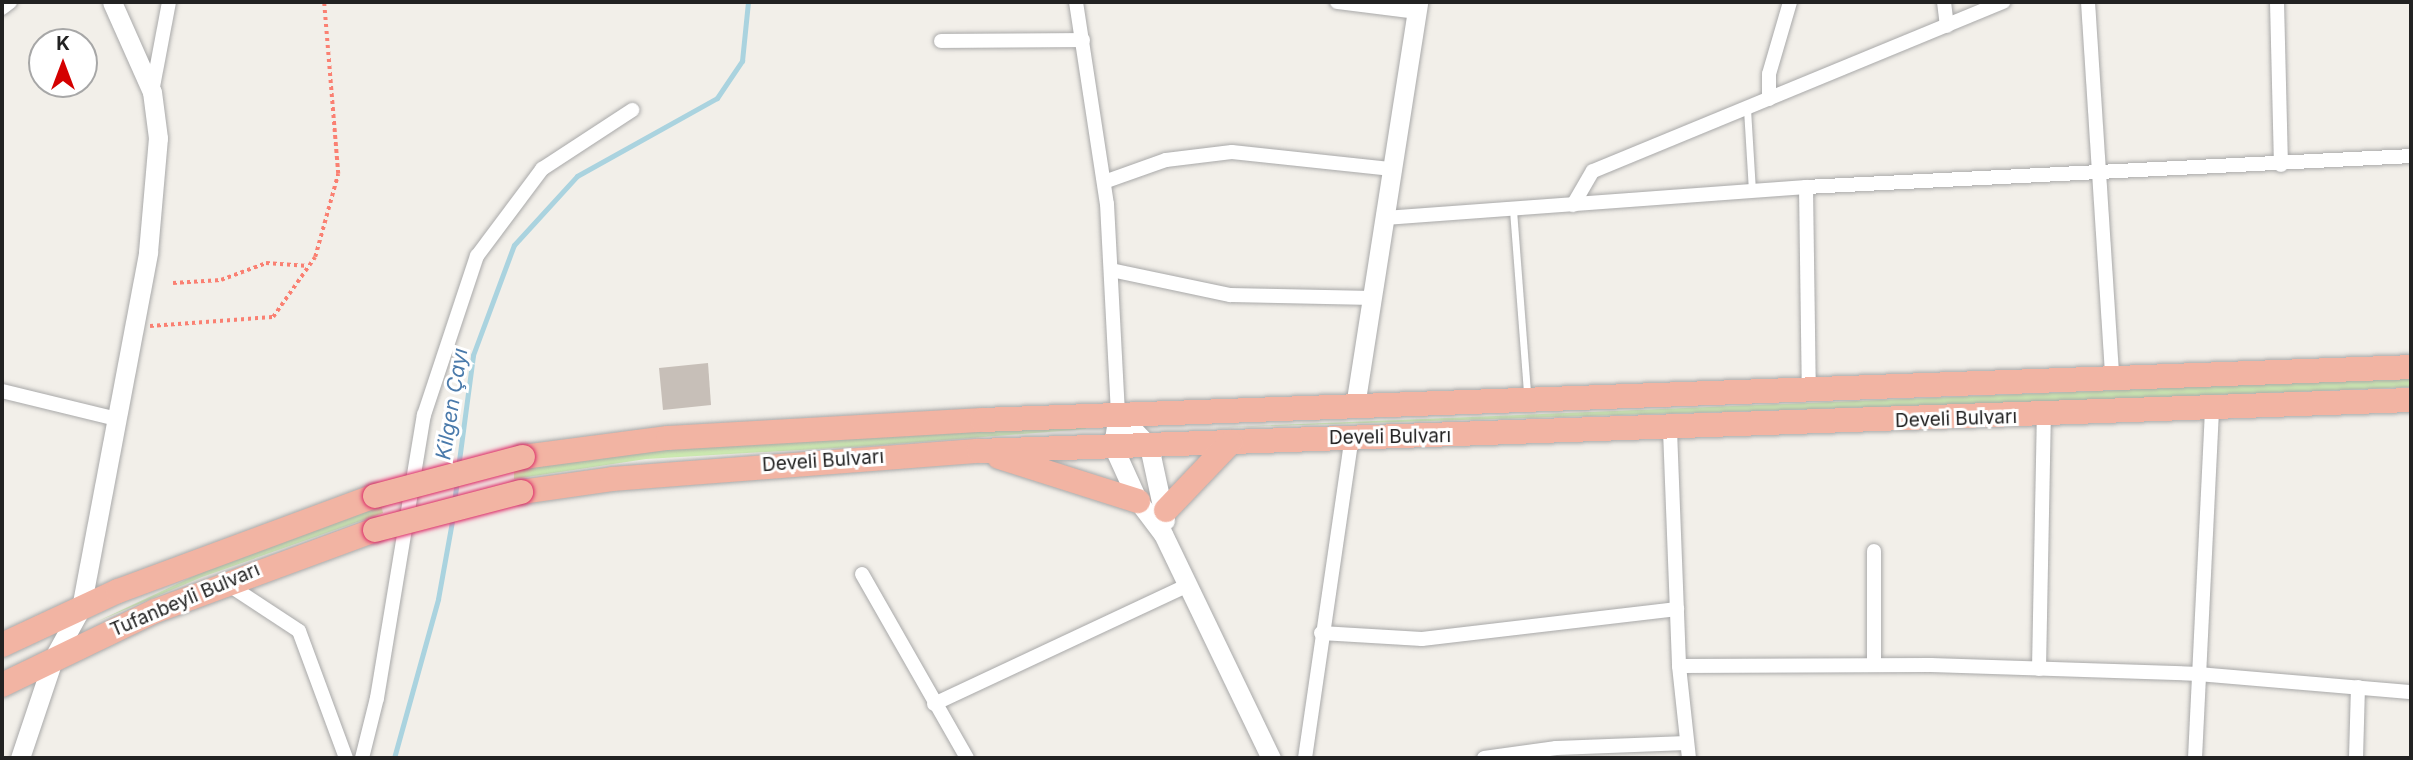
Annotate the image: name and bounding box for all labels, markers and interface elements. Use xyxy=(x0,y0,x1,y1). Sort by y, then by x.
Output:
north arrow xyxy=(28,28,98,98)
text: K xyxy=(56,32,70,55)
water label: Kilgen Çayı xyxy=(431,346,473,462)
street label: Develi Bulvarı xyxy=(1895,405,2017,433)
street label: Develi Bulvarı xyxy=(1329,425,1451,449)
street label: Develi Bulvarı xyxy=(761,445,885,477)
street label: Tufanbeyli Bulvarı xyxy=(107,558,263,642)

